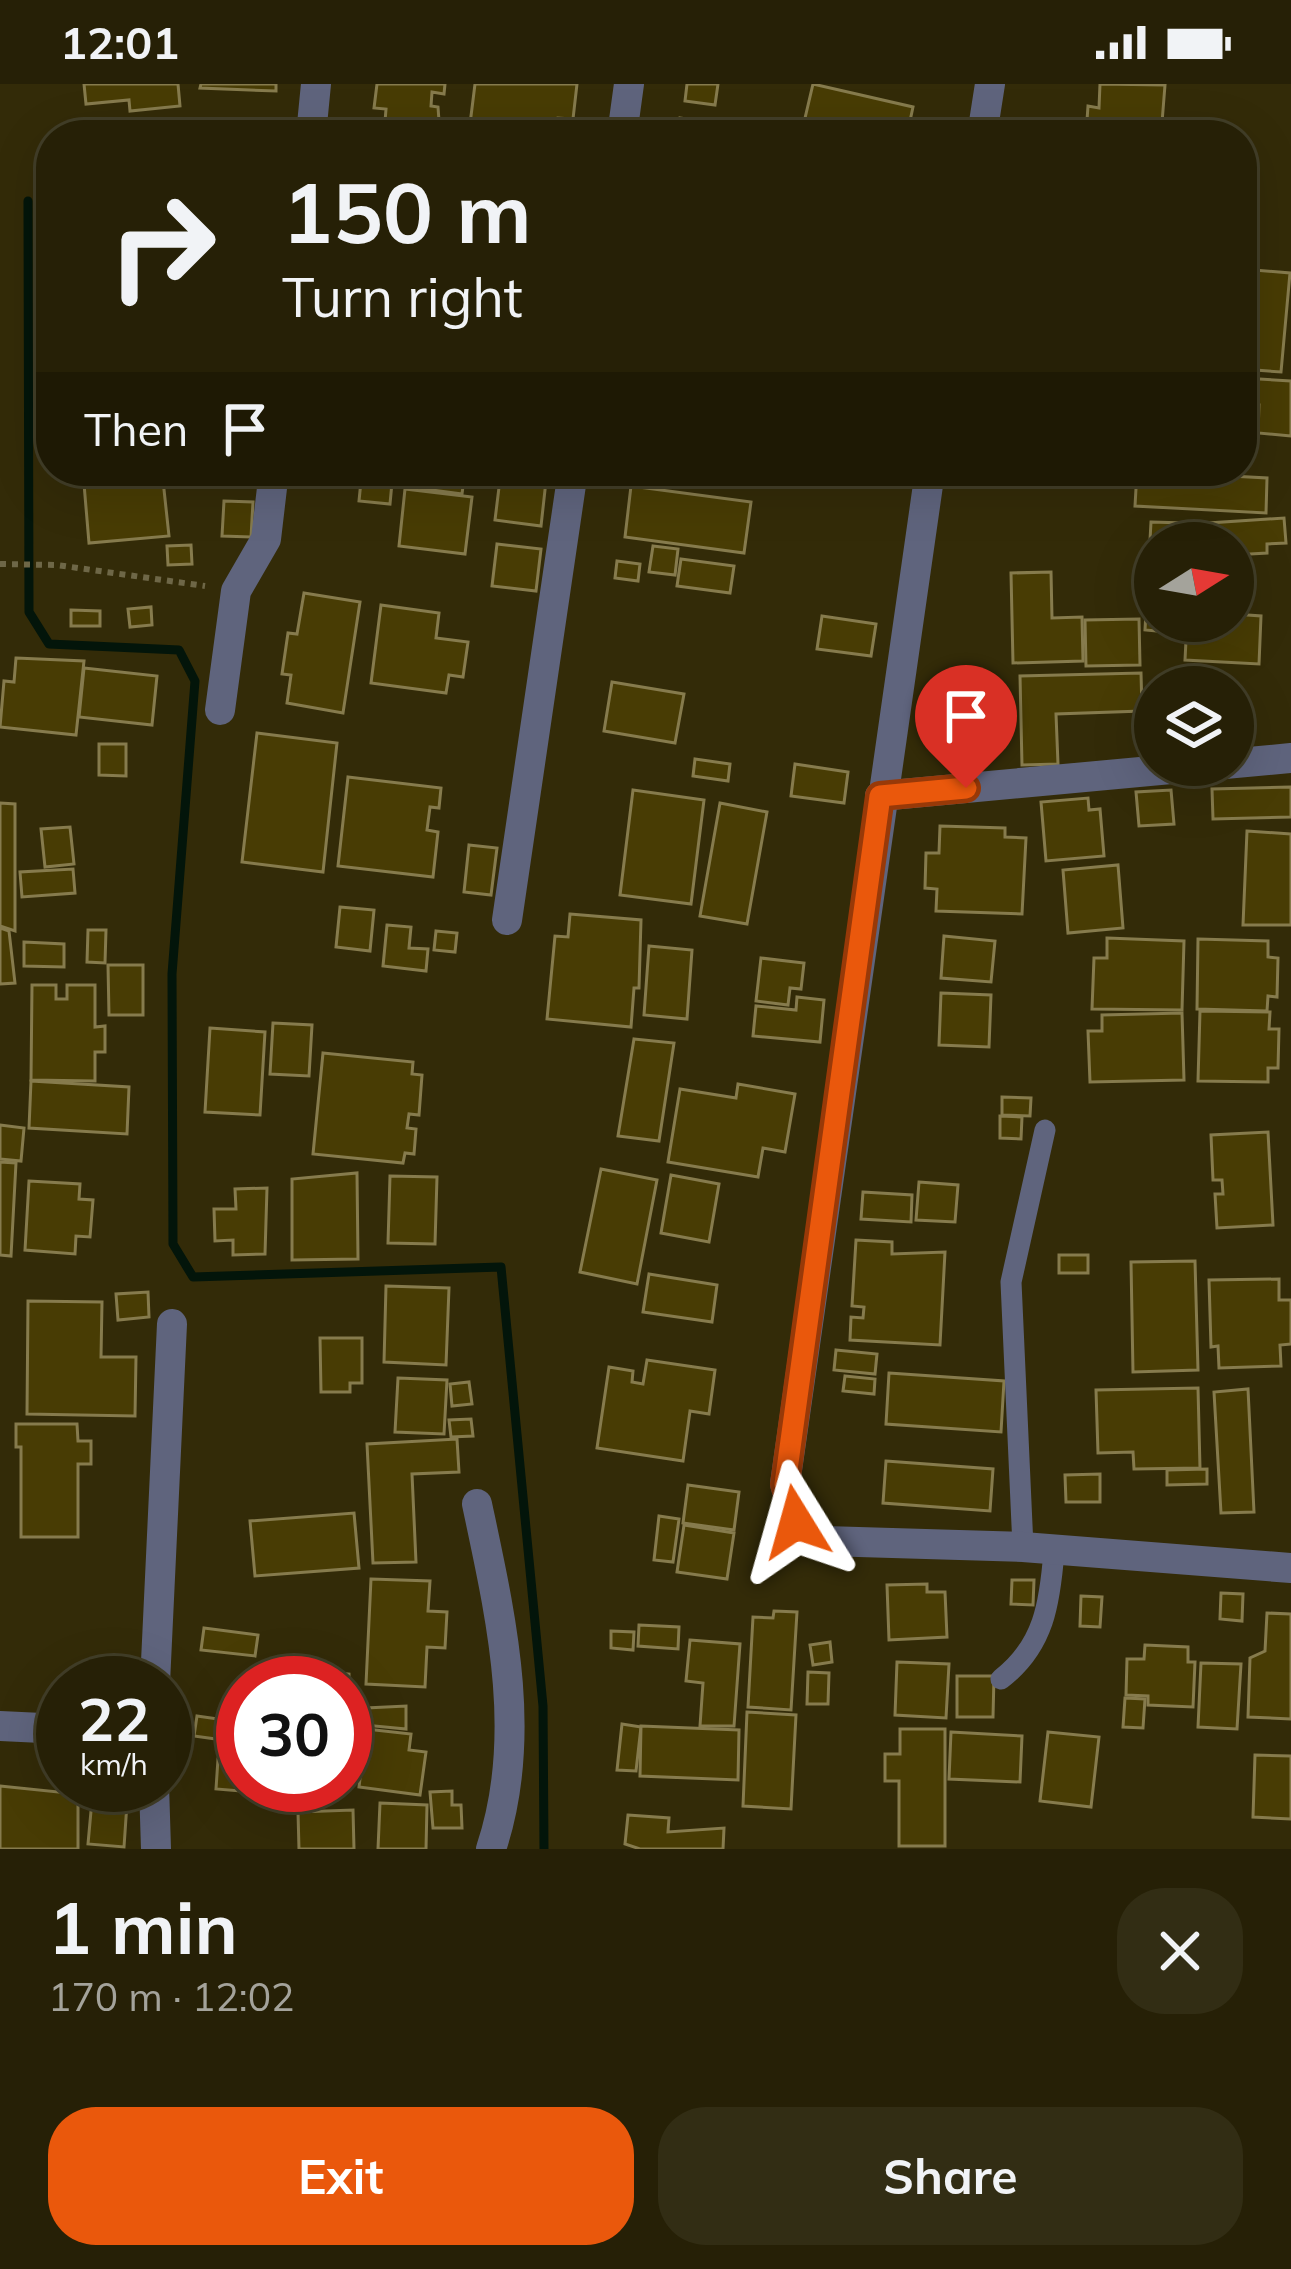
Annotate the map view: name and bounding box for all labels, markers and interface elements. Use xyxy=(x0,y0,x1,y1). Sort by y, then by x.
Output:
text: 12:01 xyxy=(60,14,179,70)
text: 150 m xyxy=(282,159,532,264)
icon: right xyxy=(84,168,240,324)
text: Turn right xyxy=(282,263,523,331)
icon: arrive xyxy=(212,396,278,462)
text: Then xyxy=(84,401,188,457)
north arrow xyxy=(1134,522,1254,642)
map controls xyxy=(1134,522,1254,786)
pin xyxy=(915,665,1017,788)
button: layers xyxy=(1134,666,1254,786)
icon: arrive xyxy=(933,683,999,749)
position arrow xyxy=(733,1459,859,1585)
speed limit sign: 30 xyxy=(216,1656,372,1812)
text: 22 xyxy=(78,1681,150,1756)
text: km/h xyxy=(80,1745,148,1783)
text: 1 min xyxy=(48,1882,238,1972)
button: close xyxy=(1117,1888,1243,2014)
text: 170 m · 12:02 xyxy=(48,1972,294,2021)
button: Exit xyxy=(48,2107,634,2245)
button: Share xyxy=(658,2107,1243,2245)

